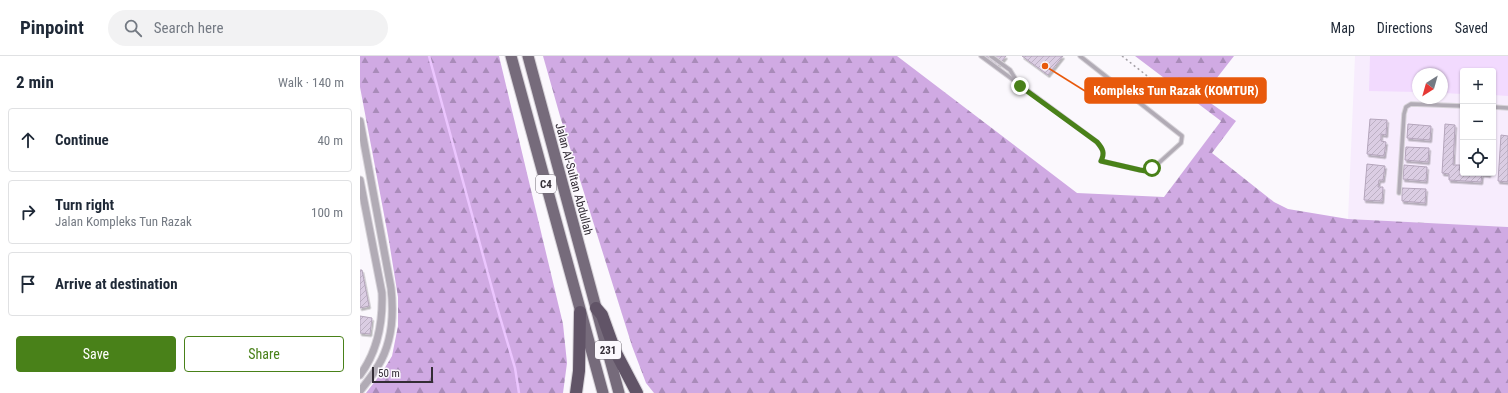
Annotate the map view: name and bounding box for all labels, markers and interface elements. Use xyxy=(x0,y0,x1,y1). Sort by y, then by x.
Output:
search box xyxy=(108,10,388,46)
text: Pinpoint xyxy=(20,16,84,39)
icon: search xyxy=(122,17,144,39)
text: Search here xyxy=(154,19,224,37)
text: Map xyxy=(1331,20,1355,36)
text: Directions xyxy=(1377,20,1433,36)
text: Saved xyxy=(1455,20,1488,36)
north arrow xyxy=(1412,68,1448,104)
map controls xyxy=(1460,68,1496,176)
button: + xyxy=(1460,68,1496,104)
text: 2 min xyxy=(16,72,54,92)
text: Walk · 140 m xyxy=(278,75,344,90)
route end xyxy=(1011,77,1029,95)
callout: Kompleks Tun Razak (KOMTUR) xyxy=(1085,78,1266,103)
text: Kompleks Tun Razak (KOMTUR) xyxy=(1093,83,1259,98)
button: − xyxy=(1460,104,1496,140)
street label: Jalan Al-Sultan Abdullah xyxy=(552,121,596,237)
icon: ahead xyxy=(17,129,39,151)
text: Continue xyxy=(55,131,109,149)
text: 40 m xyxy=(317,133,343,148)
button: locate xyxy=(1460,140,1496,176)
route start xyxy=(1143,159,1161,177)
road number: C4 xyxy=(536,175,556,193)
text: Turn right xyxy=(55,196,114,214)
icon: right xyxy=(17,201,39,223)
text: 100 m xyxy=(311,205,343,220)
text: Jalan Kompleks Tun Razak xyxy=(55,214,192,229)
icon: arrive xyxy=(17,273,39,295)
text: Arrive at destination xyxy=(55,275,178,293)
button: Save xyxy=(16,336,176,372)
button: Share xyxy=(184,336,344,372)
road number: 231 xyxy=(595,341,621,359)
scale bar xyxy=(372,365,433,384)
text: 50 m xyxy=(378,367,400,380)

